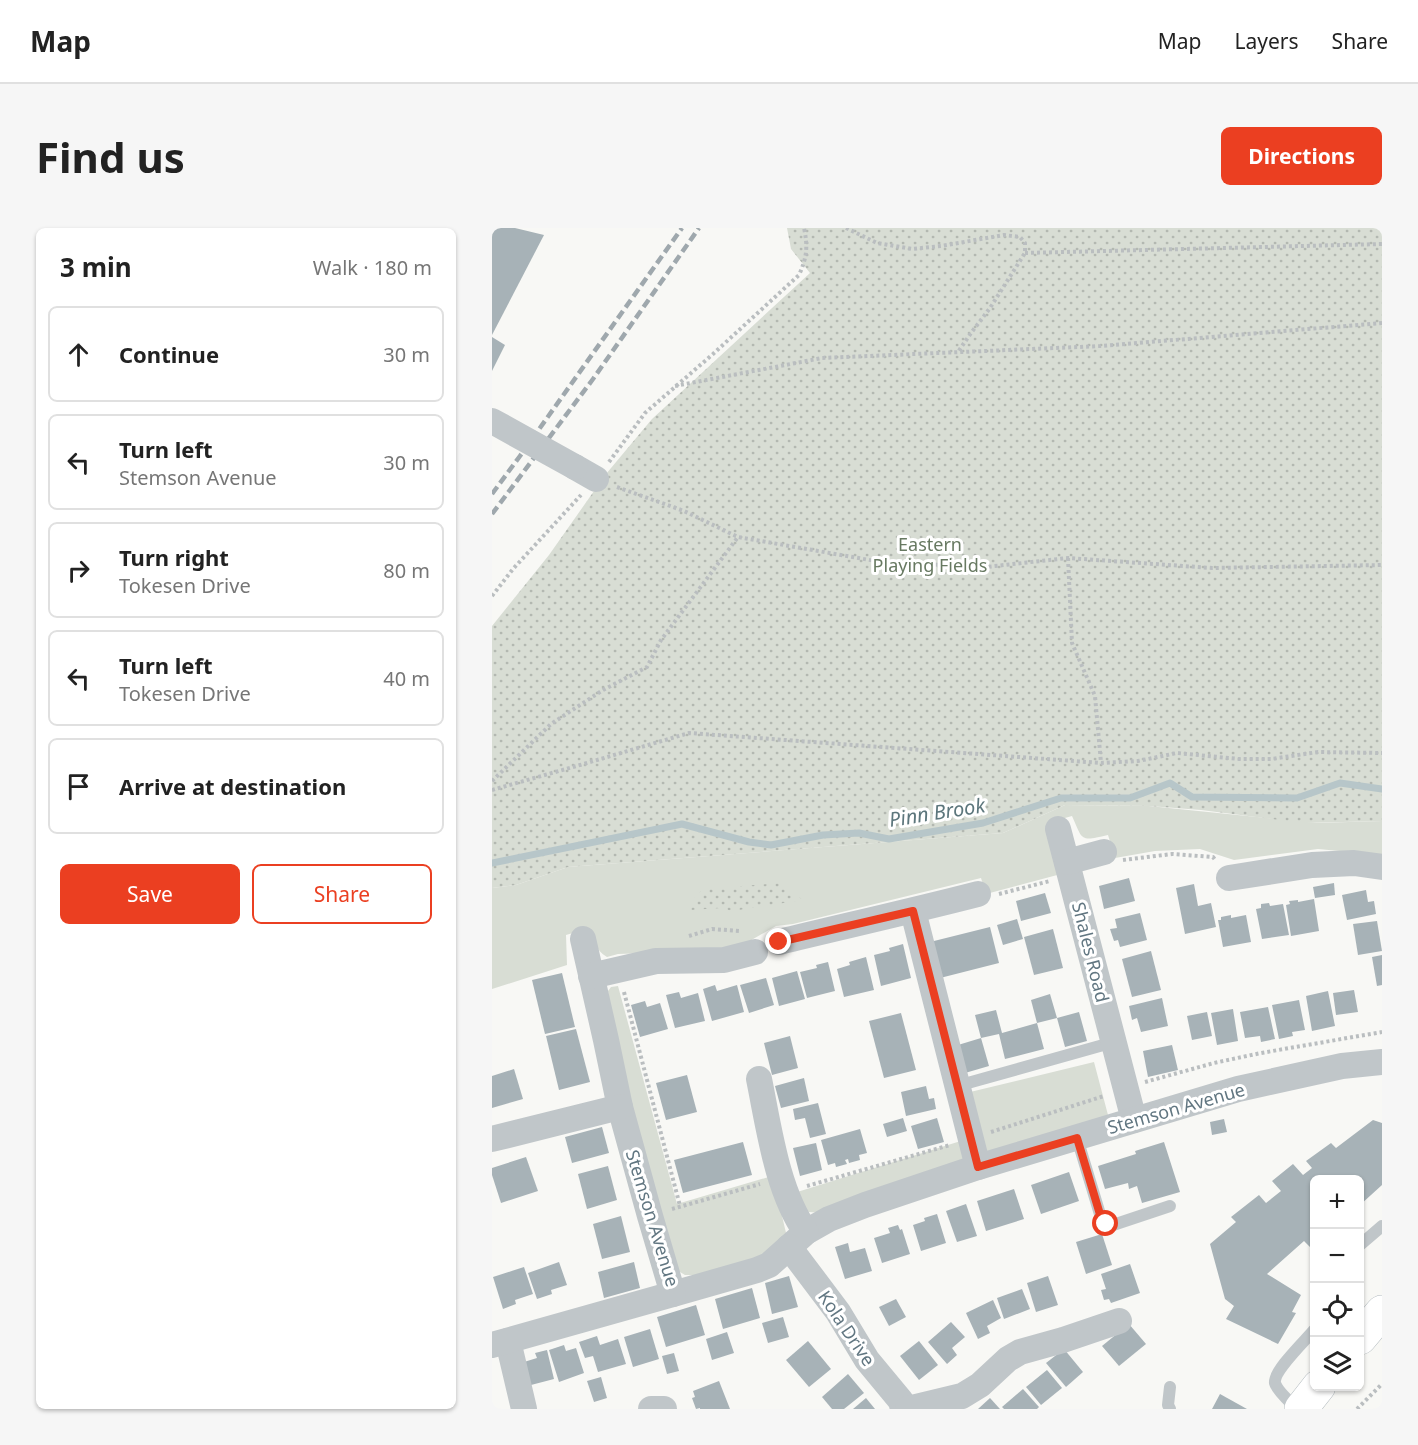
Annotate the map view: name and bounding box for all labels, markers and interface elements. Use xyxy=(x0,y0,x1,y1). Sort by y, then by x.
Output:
text: Map xyxy=(30,22,91,60)
text: Map xyxy=(1158,27,1202,55)
text: Layers xyxy=(1235,27,1299,55)
text: Share xyxy=(1332,27,1388,55)
button: Directions xyxy=(1221,127,1382,185)
text: Find us xyxy=(36,128,185,185)
text: 3 min xyxy=(60,249,132,285)
text: Walk · 180 m xyxy=(313,254,432,281)
icon: ahead xyxy=(62,338,95,371)
text: Continue xyxy=(119,339,219,369)
text: 30 m xyxy=(383,341,430,368)
text: Turn left xyxy=(119,434,213,464)
icon: left xyxy=(62,446,95,479)
text: 30 m xyxy=(383,449,430,476)
text: Stemson Avenue xyxy=(119,464,277,491)
park label: Eastern Playing Fields xyxy=(873,532,987,577)
text: Turn right xyxy=(119,542,229,572)
icon: right xyxy=(62,554,95,587)
text: 80 m xyxy=(383,557,430,584)
text: Tokesen Drive xyxy=(119,572,251,599)
text: Turn left xyxy=(119,650,213,680)
icon: left xyxy=(62,662,95,695)
text: 40 m xyxy=(383,665,430,692)
text: Tokesen Drive xyxy=(119,680,251,707)
icon: arrive xyxy=(62,770,95,803)
text: Arrive at destination xyxy=(119,771,346,801)
water label: Pinn Brook xyxy=(887,791,988,833)
button: Save xyxy=(60,864,240,924)
button: Share xyxy=(252,864,432,924)
street label: Shales Road xyxy=(1067,899,1115,1005)
route end xyxy=(765,928,791,954)
street label: Stemson Avenue xyxy=(1104,1077,1248,1139)
street label: Stemson Avenue xyxy=(621,1147,685,1289)
map controls xyxy=(1310,1175,1364,1391)
button: + xyxy=(1310,1175,1364,1229)
route start xyxy=(1092,1210,1118,1236)
button: − xyxy=(1310,1229,1364,1283)
button: locate xyxy=(1310,1283,1364,1337)
street label: Kola Drive xyxy=(813,1286,881,1370)
button: layers xyxy=(1310,1337,1364,1391)

